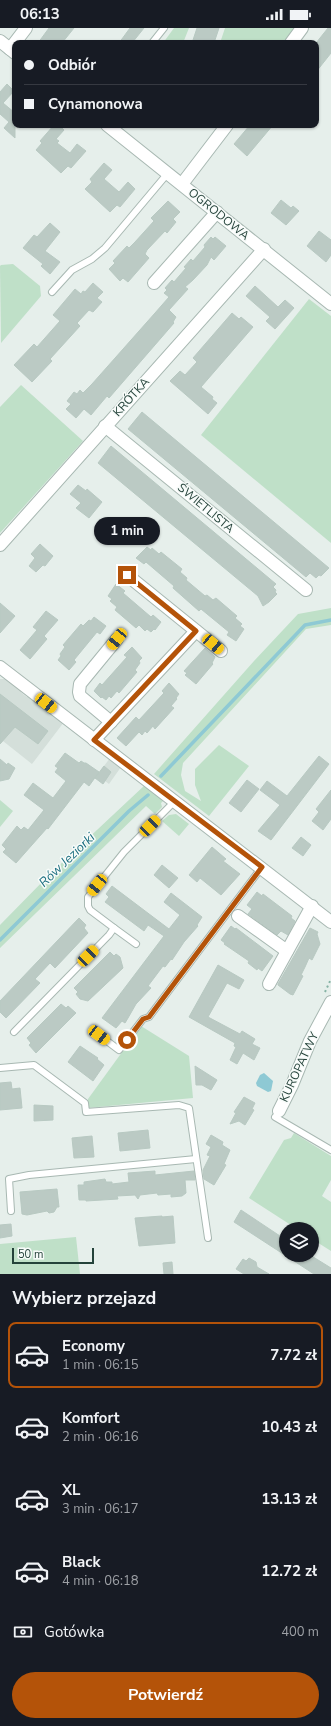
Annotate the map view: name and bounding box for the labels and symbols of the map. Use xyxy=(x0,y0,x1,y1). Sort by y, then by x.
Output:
street label: OGRODOWA xyxy=(185,184,253,244)
street label: KRÓTKA xyxy=(109,374,153,420)
street label: ŚWIETLISTA xyxy=(174,480,238,537)
callout: 1 min xyxy=(94,517,160,545)
route end xyxy=(118,566,136,584)
car xyxy=(105,626,129,652)
car xyxy=(200,632,226,656)
car xyxy=(33,691,59,715)
car xyxy=(137,813,163,839)
water label: Rów Jeziorki xyxy=(35,828,100,891)
car xyxy=(85,872,109,898)
car xyxy=(75,943,101,969)
car xyxy=(86,1023,112,1047)
street label: KUROPATWY xyxy=(276,1029,323,1105)
route start xyxy=(118,1031,136,1049)
scale bar xyxy=(12,1246,94,1265)

